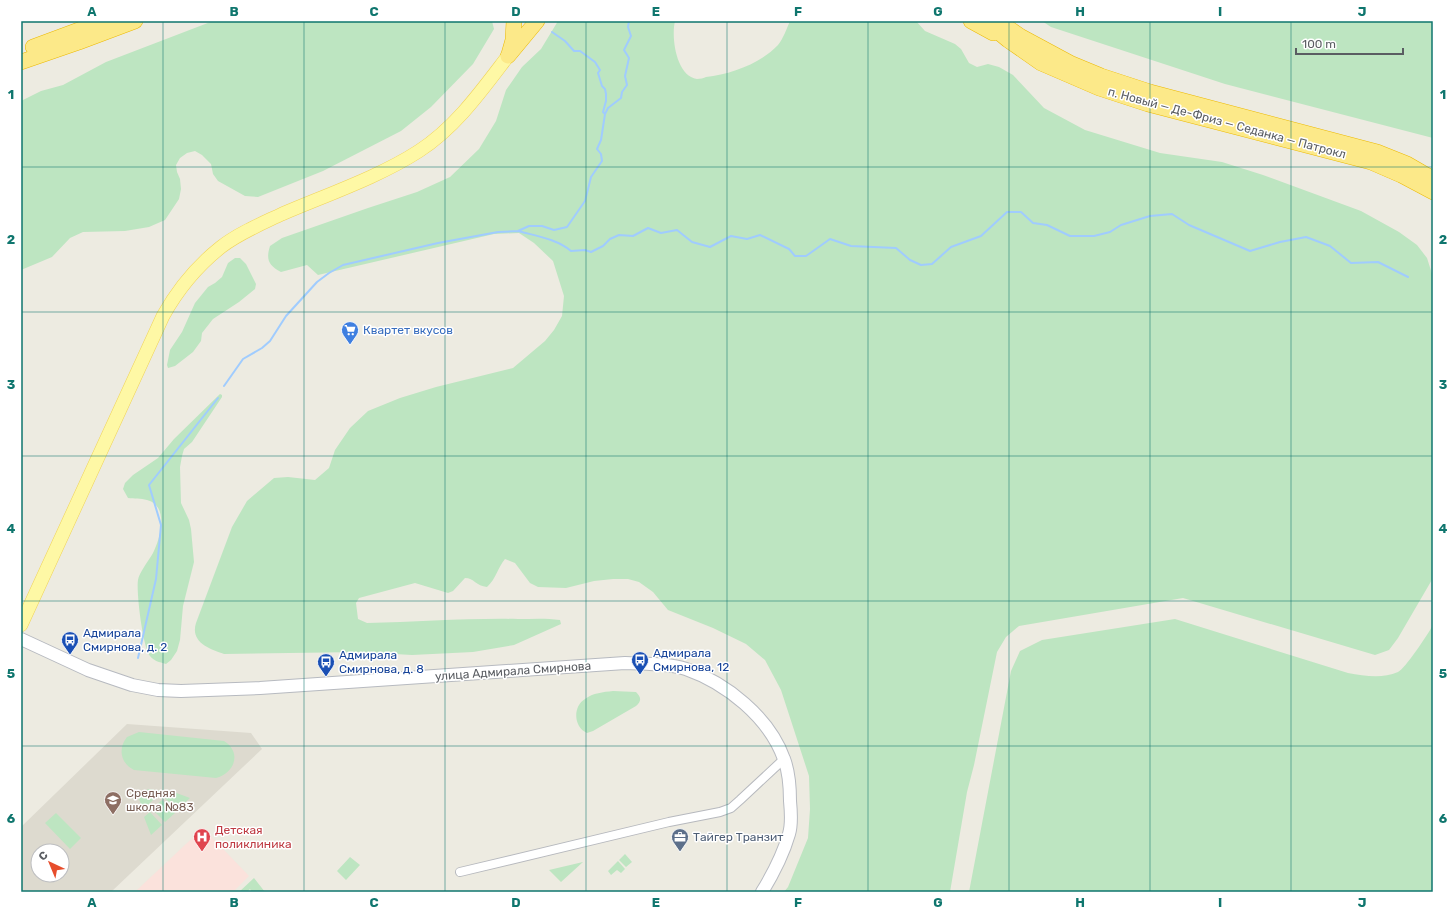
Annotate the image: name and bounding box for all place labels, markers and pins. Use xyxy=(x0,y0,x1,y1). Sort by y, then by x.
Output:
supermarket icon: Квартет вкусов xyxy=(340,320,360,345)
place label: Квартет вкусов xyxy=(363,323,453,337)
place label: Адмирала Смирнова, д. 2 xyxy=(83,626,167,654)
bus stop icon: Адмирала Смирнова, д. 2 xyxy=(60,630,80,655)
place label: Адмирала Смирнова, 12 xyxy=(653,646,729,674)
place label: Адмирала Смирнова, д. 8 xyxy=(339,648,424,676)
bus stop icon: Адмирала Смирнова, 12 xyxy=(630,650,650,675)
bus stop icon: Адмирала Смирнова, д. 8 xyxy=(316,652,336,677)
place label: Средняя школа №83 xyxy=(126,786,194,814)
school or university icon: Средняя школа №83 xyxy=(103,790,123,815)
place label: Детская поликлиника xyxy=(215,823,292,851)
hospital icon: Детская поликлиника xyxy=(192,827,212,852)
office icon: Тайгер Транзит xyxy=(670,827,690,852)
place label: Тайгер Транзит xyxy=(693,830,783,844)

